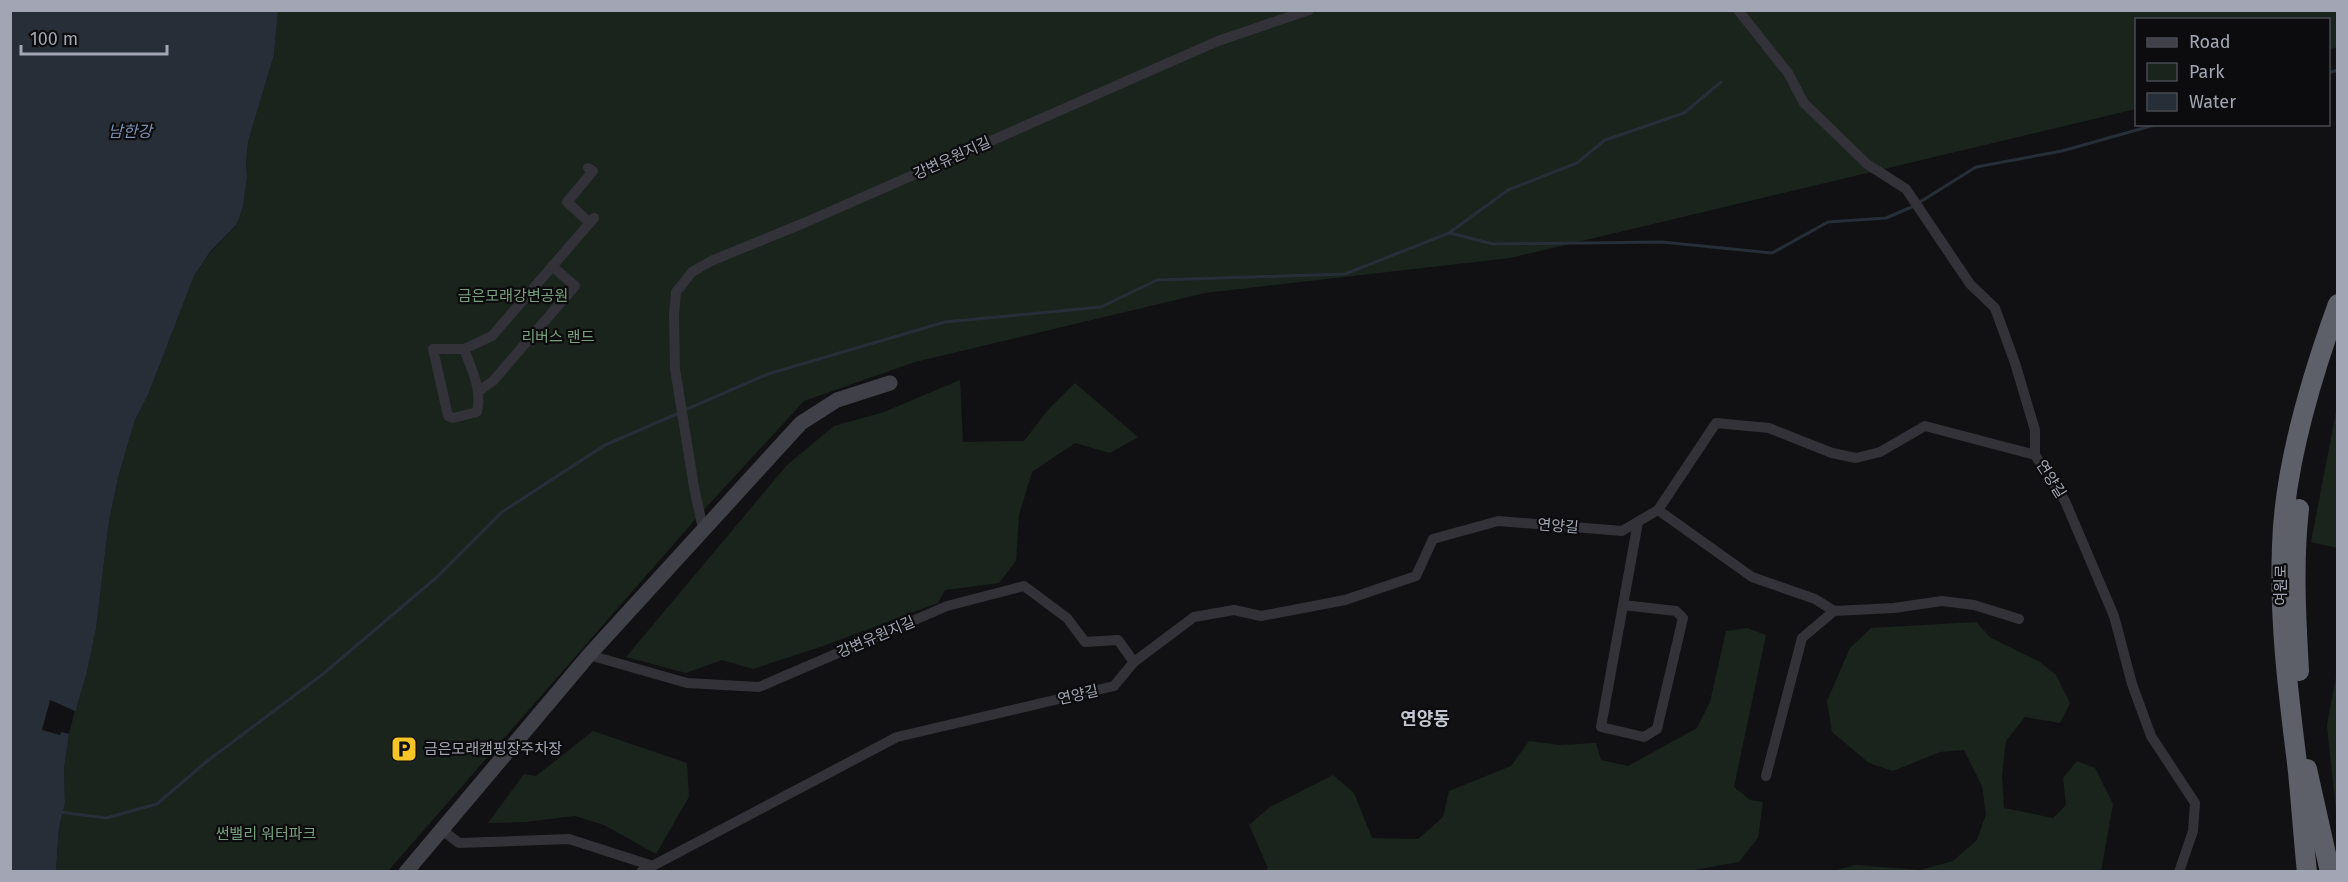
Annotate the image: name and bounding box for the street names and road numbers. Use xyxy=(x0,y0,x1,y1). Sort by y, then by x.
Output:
street label: 강변유원지길 xyxy=(911,133,993,183)
street label: 연양길 xyxy=(2032,457,2070,501)
street label: 연양길 xyxy=(1537,515,1579,537)
street label: 여원로 xyxy=(2272,564,2290,606)
street label: 강변유원지길 xyxy=(834,613,918,661)
street label: 연양길 xyxy=(1056,682,1100,708)

